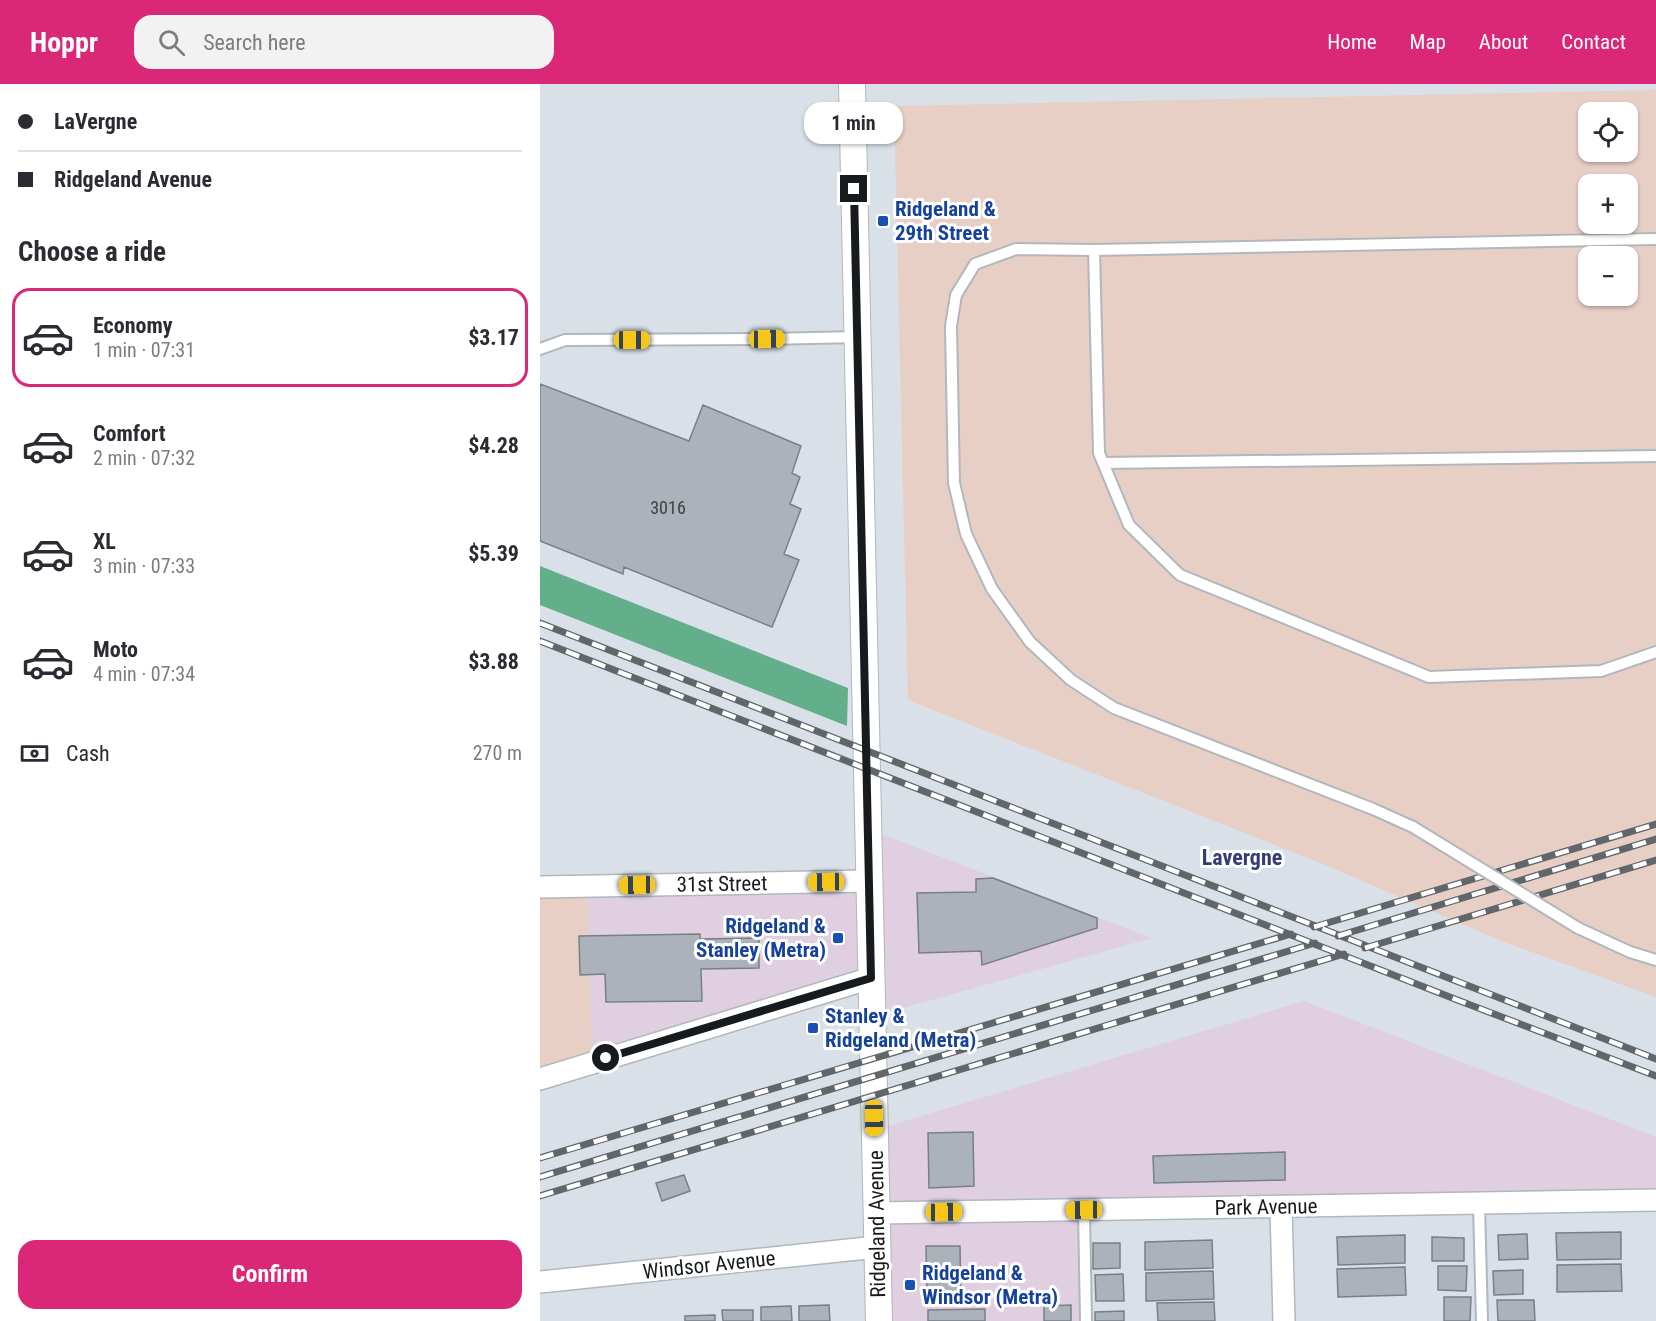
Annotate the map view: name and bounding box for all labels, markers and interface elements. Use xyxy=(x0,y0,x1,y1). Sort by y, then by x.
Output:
search box xyxy=(134,15,554,69)
text: Hoppr xyxy=(30,26,98,59)
icon: search xyxy=(155,26,188,59)
text: Search here xyxy=(203,30,305,55)
text: Home xyxy=(1327,30,1377,54)
text: Map xyxy=(1410,30,1446,54)
text: About xyxy=(1479,30,1528,54)
text: Contact xyxy=(1561,30,1626,54)
callout: 1 min xyxy=(804,102,904,144)
map controls xyxy=(1578,102,1638,306)
button: locate xyxy=(1578,102,1638,162)
text: LaVergne xyxy=(54,109,137,134)
text: 1 min xyxy=(831,111,876,135)
text: Ridgeland Avenue xyxy=(54,167,212,192)
button: + xyxy=(1578,174,1638,234)
route end xyxy=(840,175,867,202)
place label: Ridgeland & 29th Street xyxy=(895,197,996,245)
marker: Ridgeland & 29th Street xyxy=(876,214,890,228)
text: Choose a ride xyxy=(18,236,166,268)
button: − xyxy=(1578,246,1638,306)
icon: car xyxy=(21,311,75,365)
text: Economy xyxy=(93,313,173,338)
text: $3.17 xyxy=(468,325,519,350)
car xyxy=(749,330,785,348)
car xyxy=(614,331,650,349)
text: 1 min · 07:31 xyxy=(93,338,195,362)
icon: car xyxy=(21,419,75,473)
text: Comfort xyxy=(93,421,166,446)
text: $4.28 xyxy=(468,433,519,458)
text: 2 min · 07:32 xyxy=(93,446,195,470)
house number: 3016 xyxy=(650,497,686,518)
icon: car xyxy=(21,527,75,581)
text: XL xyxy=(93,529,116,554)
text: $5.39 xyxy=(468,541,519,566)
text: 3 min · 07:33 xyxy=(93,554,195,578)
icon: car xyxy=(21,635,75,689)
text: Moto xyxy=(93,637,138,662)
text: $3.88 xyxy=(468,649,519,674)
text: 4 min · 07:34 xyxy=(93,662,195,686)
icon: cash xyxy=(18,737,51,770)
text: Cash xyxy=(66,741,110,766)
text: 270 m xyxy=(473,741,522,765)
district label: Lavergne xyxy=(1202,845,1282,870)
street label: 31st Street xyxy=(677,871,767,897)
car xyxy=(808,873,844,891)
car xyxy=(619,876,655,894)
place label: Ridgeland & Stanley (Metra) xyxy=(696,914,826,962)
marker: Ridgeland & Stanley (Metra) xyxy=(831,931,845,945)
place label: Stanley & Ridgeland (Metra) xyxy=(825,1004,976,1052)
marker: Stanley & Ridgeland (Metra) xyxy=(806,1021,820,1035)
route start xyxy=(592,1044,619,1071)
car xyxy=(865,1100,883,1136)
street label: Ridgeland Avenue xyxy=(864,1150,890,1298)
street label: Park Avenue xyxy=(1214,1194,1318,1220)
car xyxy=(1066,1201,1102,1219)
car xyxy=(926,1203,962,1221)
button: Confirm xyxy=(18,1240,522,1309)
street label: Windsor Avenue xyxy=(642,1246,777,1284)
place label: Ridgeland & Windsor (Metra) xyxy=(922,1261,1058,1309)
marker: Ridgeland & Windsor (Metra) xyxy=(903,1278,917,1292)

